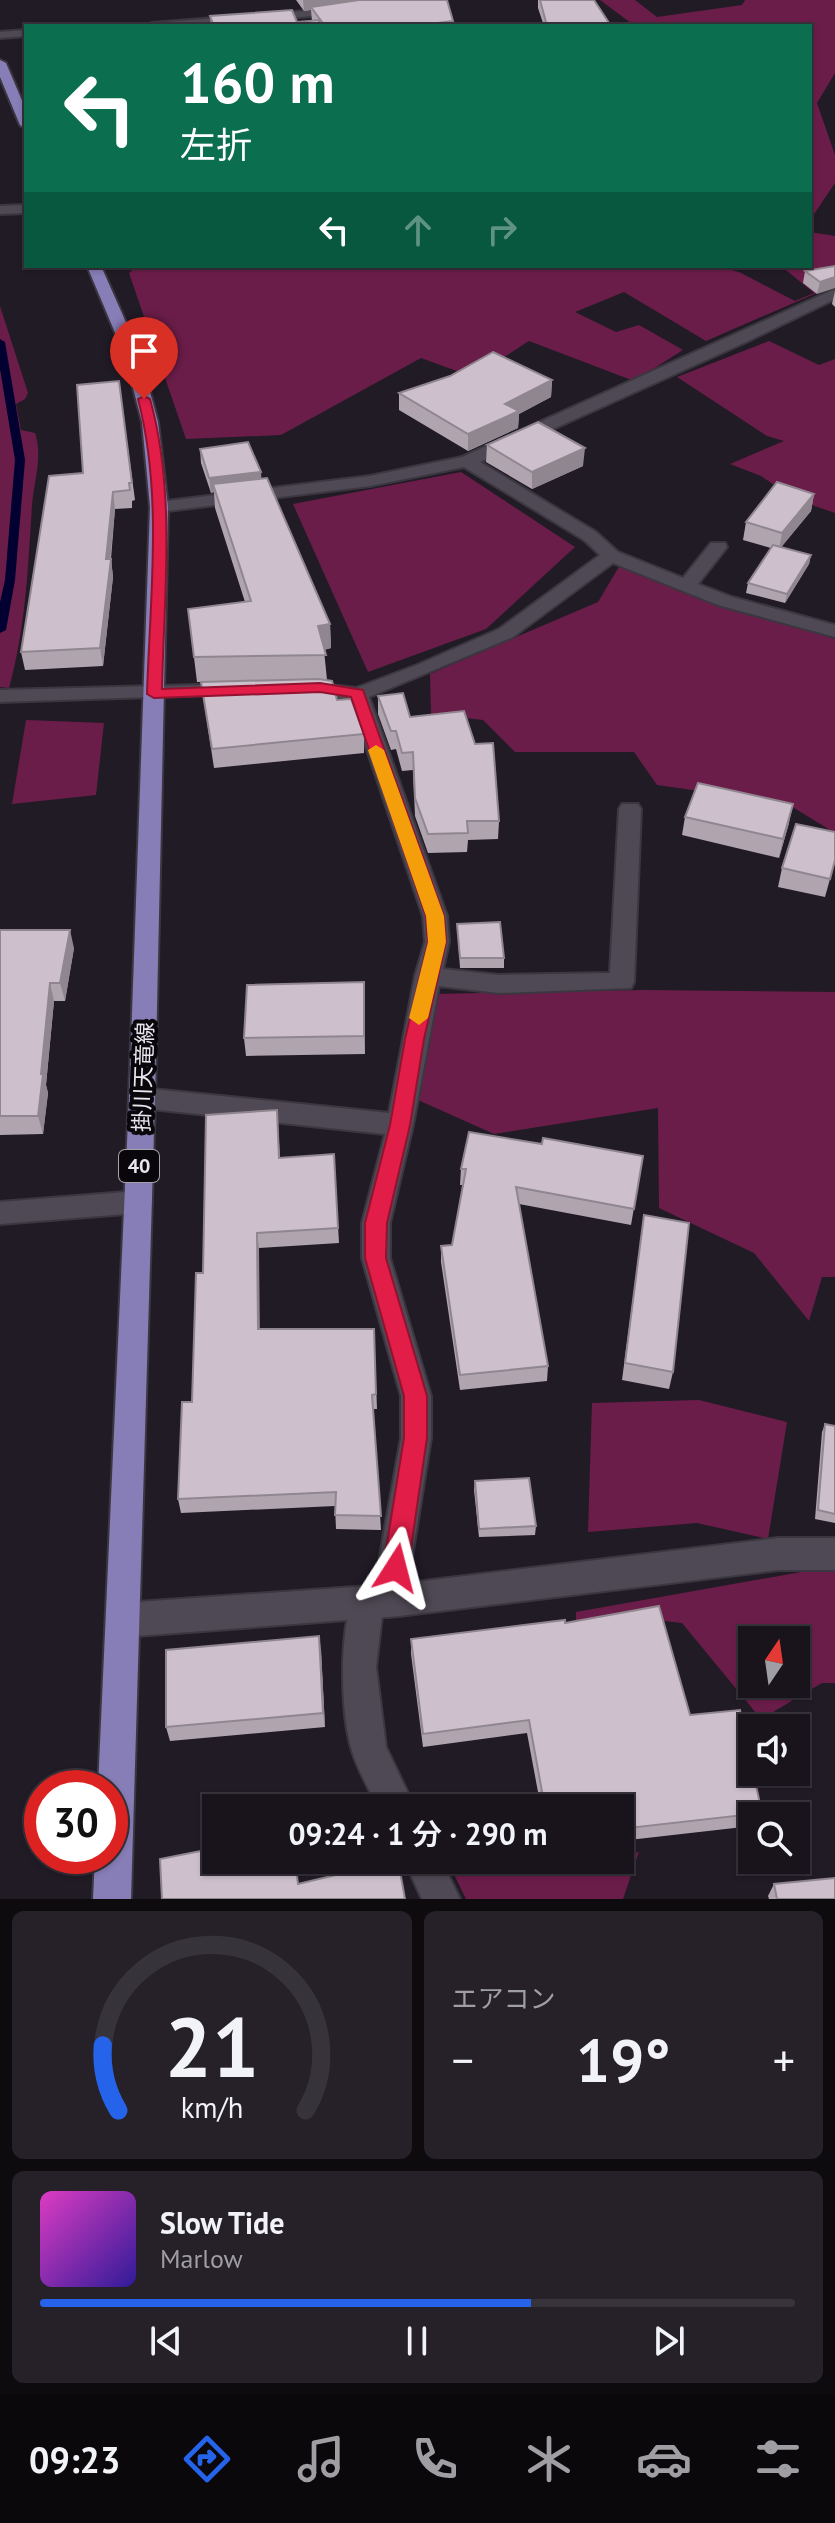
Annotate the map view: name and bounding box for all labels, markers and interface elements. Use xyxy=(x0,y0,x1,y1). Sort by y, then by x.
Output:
text: 160 m xyxy=(180,46,335,118)
icon: left xyxy=(48,56,152,160)
text: 左折 xyxy=(180,121,252,168)
icon: left xyxy=(312,208,356,252)
icon: ahead xyxy=(396,208,440,252)
icon: right xyxy=(480,208,524,252)
pin xyxy=(110,317,178,399)
icon: arrive xyxy=(122,329,166,373)
street label: 掛川天竜線 xyxy=(127,1022,159,1132)
road number: 40 xyxy=(119,1150,159,1182)
position arrow xyxy=(354,1526,438,1610)
north arrow xyxy=(738,1626,810,1698)
map controls xyxy=(738,1626,810,1874)
button: sound xyxy=(738,1714,810,1786)
speed limit sign: 30 xyxy=(24,1770,128,1874)
button: search xyxy=(738,1802,810,1874)
text: 09:24 · 1 分 · 290 m xyxy=(288,1814,548,1853)
text: エアコン xyxy=(452,1982,556,2015)
text: 21 xyxy=(165,1992,259,2100)
text: 19° xyxy=(576,2021,670,2099)
text: − xyxy=(452,2031,474,2088)
text: + xyxy=(773,2031,795,2088)
text: km/h xyxy=(180,2089,243,2126)
text: Slow Tide xyxy=(160,2203,285,2242)
text: Marlow xyxy=(160,2242,243,2275)
icon: previous xyxy=(144,2319,188,2363)
icon: pause xyxy=(395,2319,439,2363)
icon: next xyxy=(647,2319,691,2363)
icon: directions xyxy=(179,2431,235,2487)
icon: music xyxy=(293,2431,349,2487)
icon: phone xyxy=(407,2431,463,2487)
icon: climate xyxy=(521,2431,577,2487)
icon: car xyxy=(636,2431,692,2487)
icon: filters xyxy=(750,2431,806,2487)
text: 09:23 xyxy=(29,2436,120,2483)

